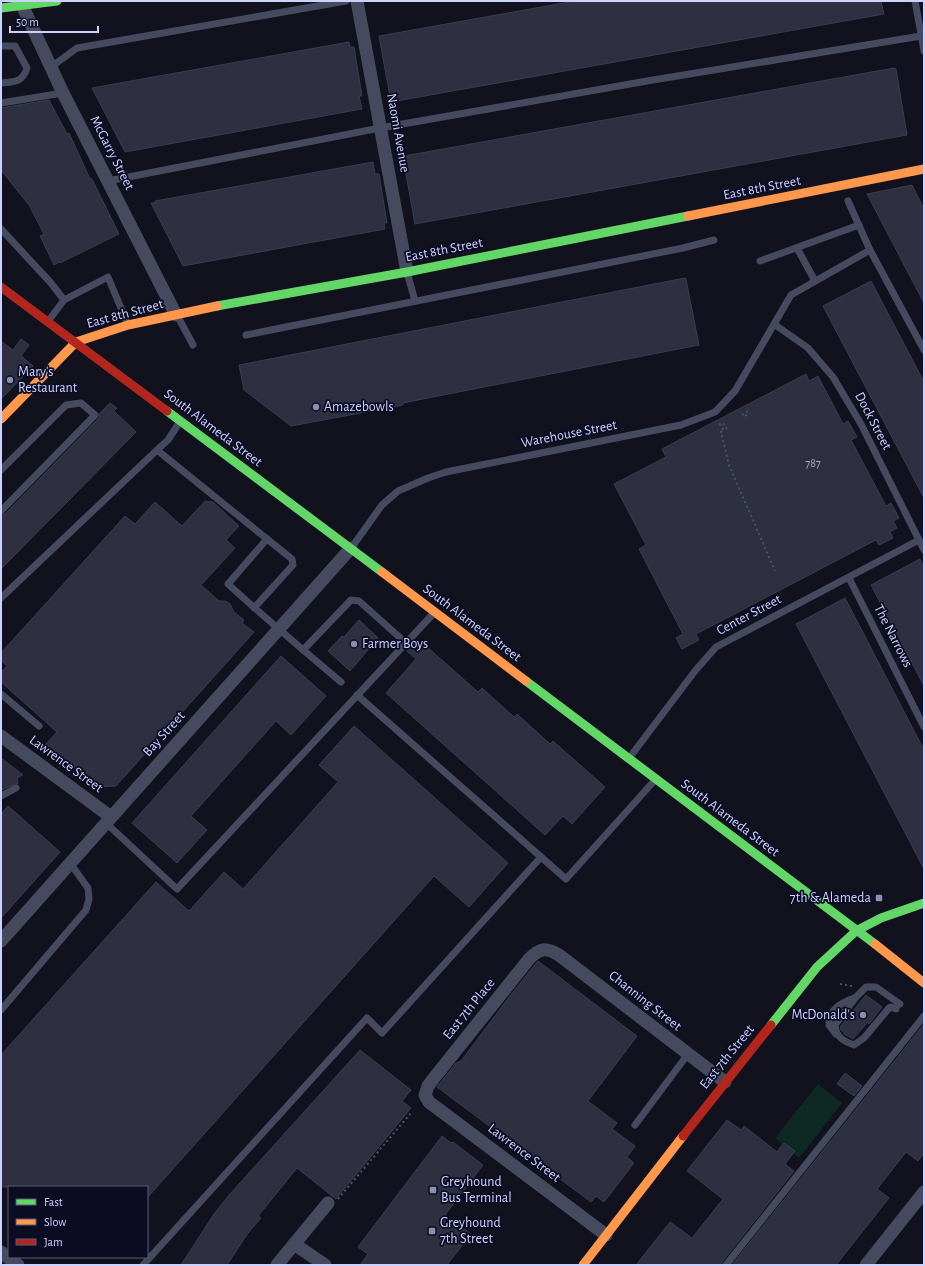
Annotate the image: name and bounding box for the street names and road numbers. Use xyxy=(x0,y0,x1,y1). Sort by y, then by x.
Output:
street label: Naomi Avenue xyxy=(384,92,412,174)
street label: McGarry Street xyxy=(87,114,137,193)
street label: East 8th Street xyxy=(722,174,802,202)
street label: East 8th Street xyxy=(404,236,484,264)
street label: East 8th Street xyxy=(85,297,165,331)
street label: South Alameda Street xyxy=(161,387,265,470)
street label: Dock Street xyxy=(852,390,894,453)
street label: Warehouse Street xyxy=(520,418,619,450)
street label: South Alameda Street xyxy=(420,582,524,665)
street label: Center Street xyxy=(714,592,784,638)
street label: The Narrows xyxy=(871,602,915,670)
street label: Bay Street xyxy=(140,708,188,759)
street label: Lawrence Street xyxy=(27,733,106,795)
street label: South Alameda Street xyxy=(678,777,782,860)
street label: Channing Street xyxy=(606,968,684,1034)
street label: East 7th Place xyxy=(440,976,498,1042)
street label: East 7th Street xyxy=(697,1022,757,1092)
street label: Lawrence Street xyxy=(485,1121,563,1185)

